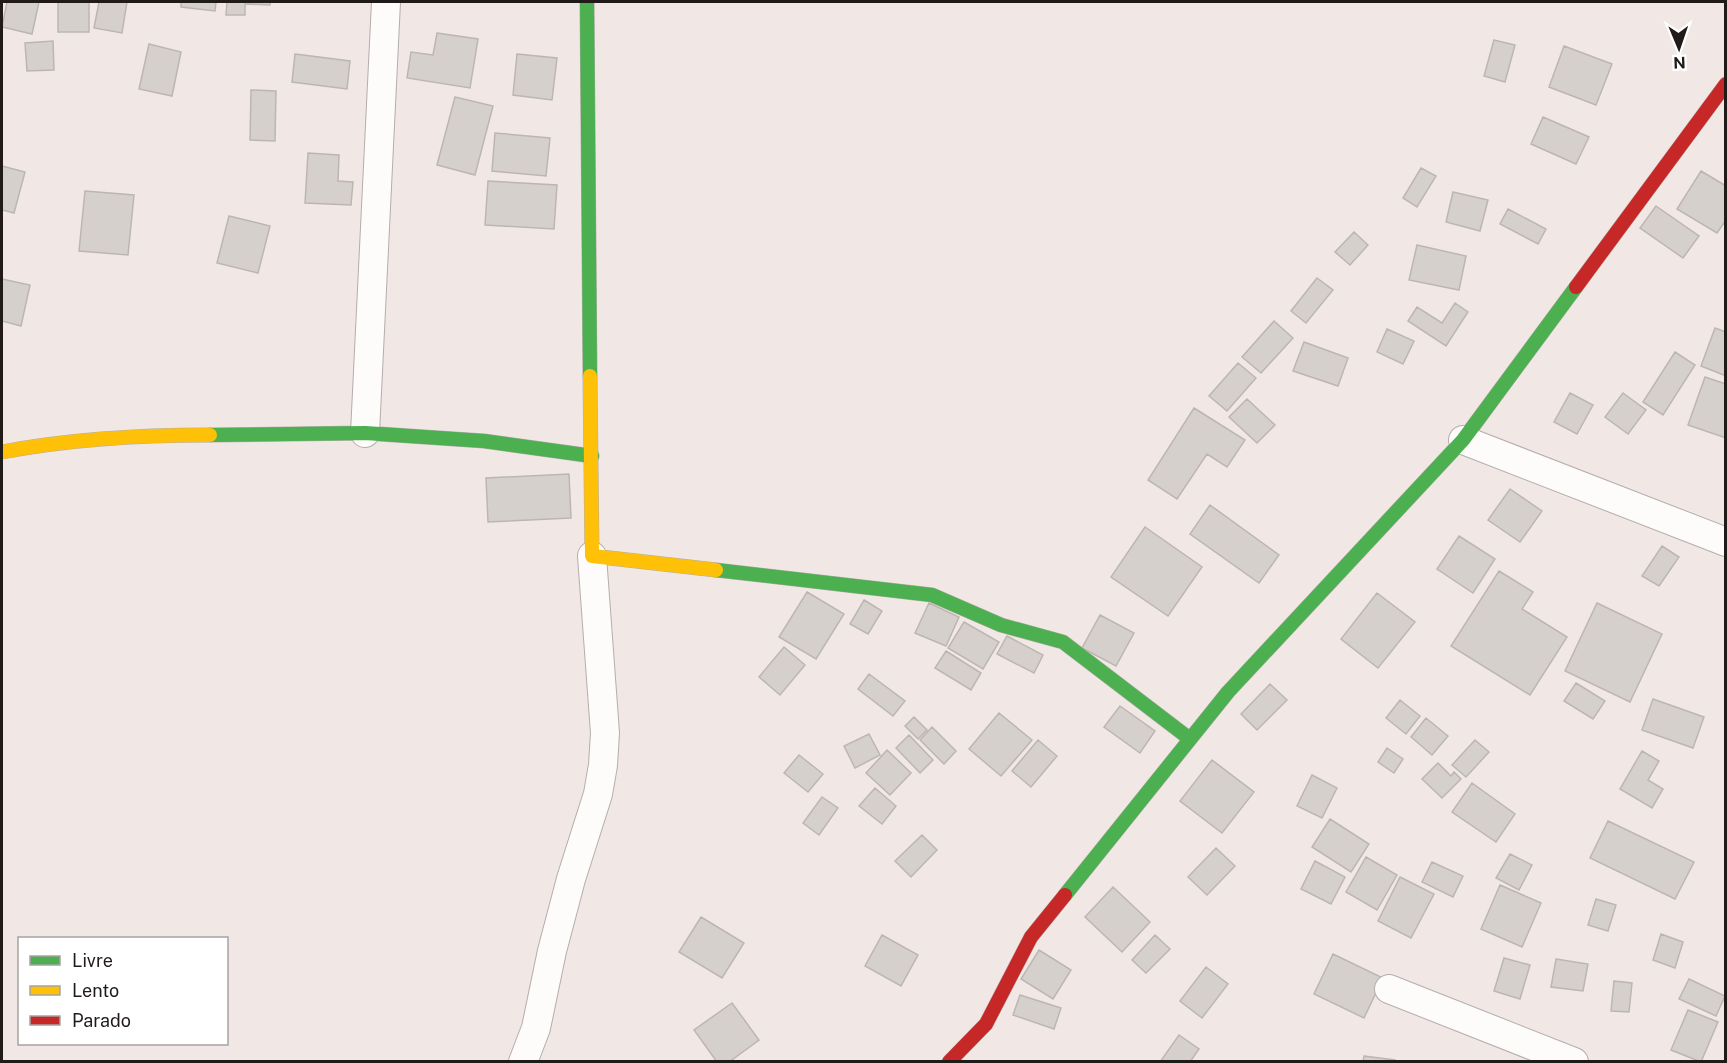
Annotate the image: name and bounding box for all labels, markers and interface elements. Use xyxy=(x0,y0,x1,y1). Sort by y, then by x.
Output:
north arrow xyxy=(1649,18,1709,78)
text: N xyxy=(1673,53,1686,72)
legend xyxy=(18,937,228,1045)
text: Livre xyxy=(72,950,113,971)
text: Lento xyxy=(72,980,119,1001)
text: Parado xyxy=(72,1010,131,1031)

